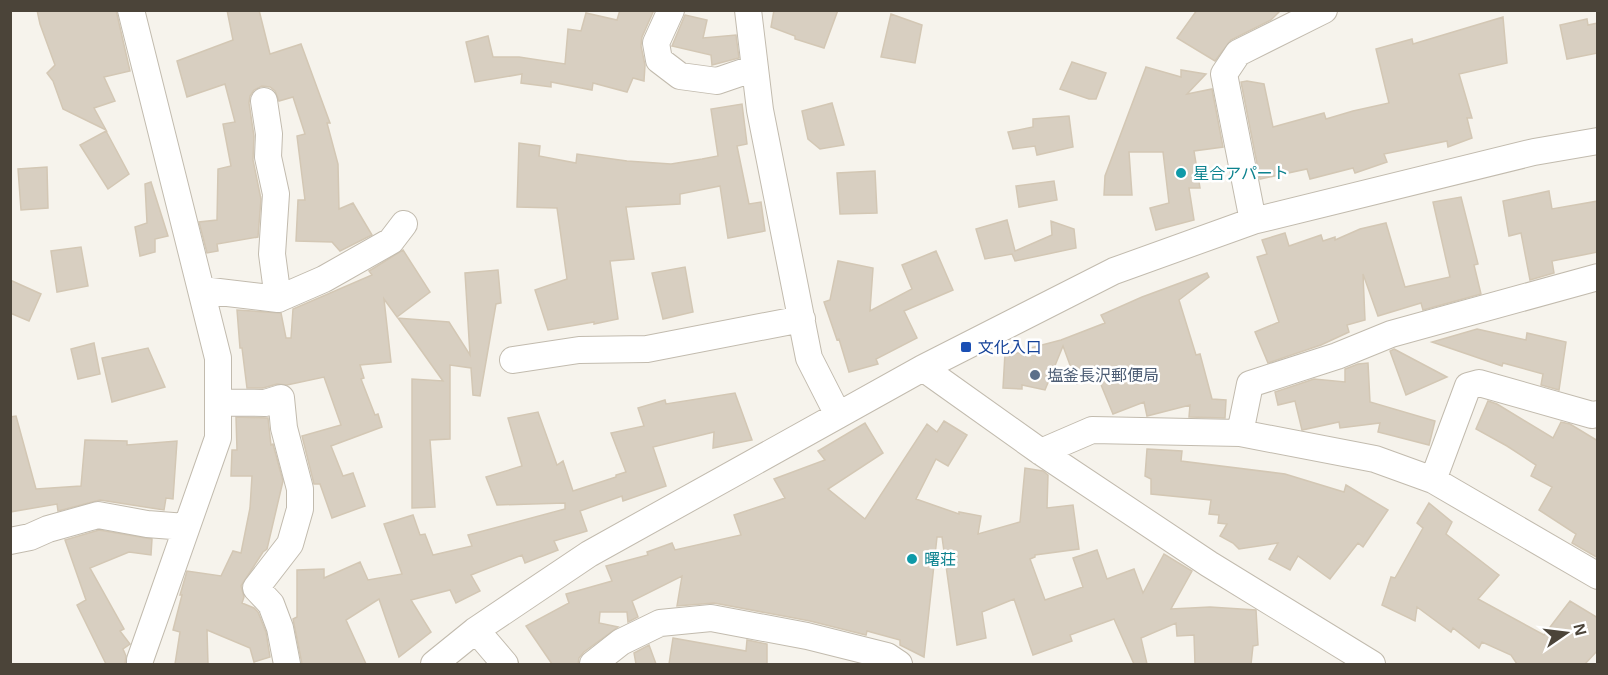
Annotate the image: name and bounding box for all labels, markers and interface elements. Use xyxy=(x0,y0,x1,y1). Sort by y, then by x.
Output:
place label: 星合アパート xyxy=(1193,165,1289,182)
marker: 星合アパート xyxy=(1174,166,1188,180)
place label: 文化入口 xyxy=(978,339,1042,356)
marker: 文化入口 xyxy=(959,340,973,354)
place label: 塩釜長沢郵便局 xyxy=(1047,367,1159,384)
marker: 塩釜長沢郵便局 xyxy=(1028,368,1042,382)
place label: 曙荘 xyxy=(924,551,956,568)
marker: 曙荘 xyxy=(905,552,919,566)
north arrow xyxy=(1536,603,1596,663)
text: N xyxy=(1570,622,1590,637)

